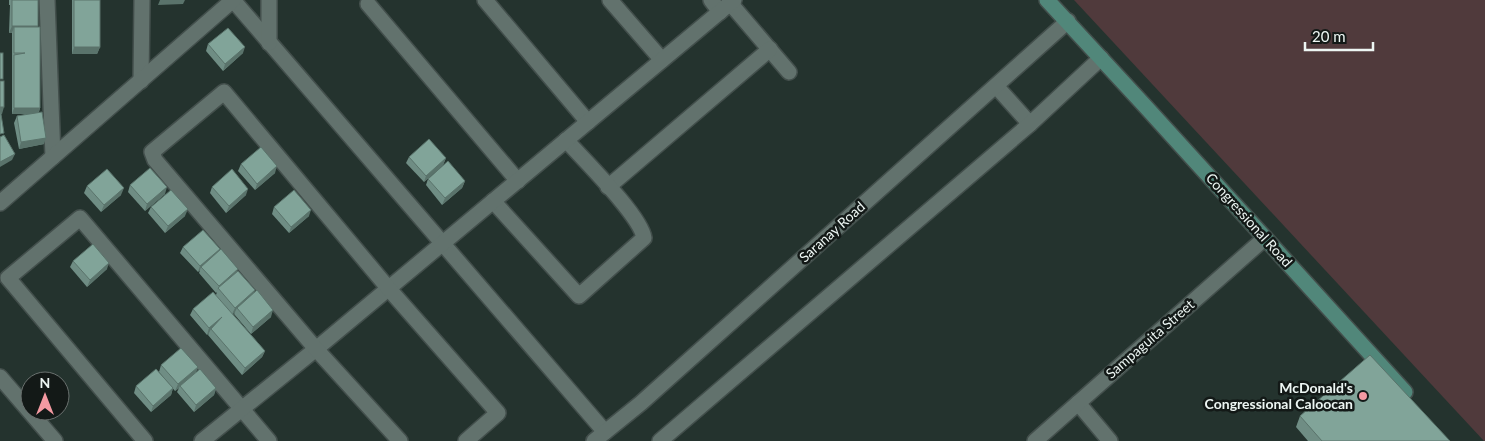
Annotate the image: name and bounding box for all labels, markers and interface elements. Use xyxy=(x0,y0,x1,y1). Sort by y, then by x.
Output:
scale bar xyxy=(1305,20,1372,52)
text: 20 m xyxy=(1312,27,1346,45)
street label: Congressional Road xyxy=(1203,169,1296,270)
street label: Saranay Road xyxy=(795,198,868,266)
street label: Sampaguita Street xyxy=(1102,296,1197,382)
north arrow xyxy=(20,371,70,421)
text: N xyxy=(40,374,50,391)
place label: McDonald's Congressional Caloocan xyxy=(1205,379,1353,412)
marker: McDonald's Congressional Caloocan xyxy=(1357,390,1369,402)

